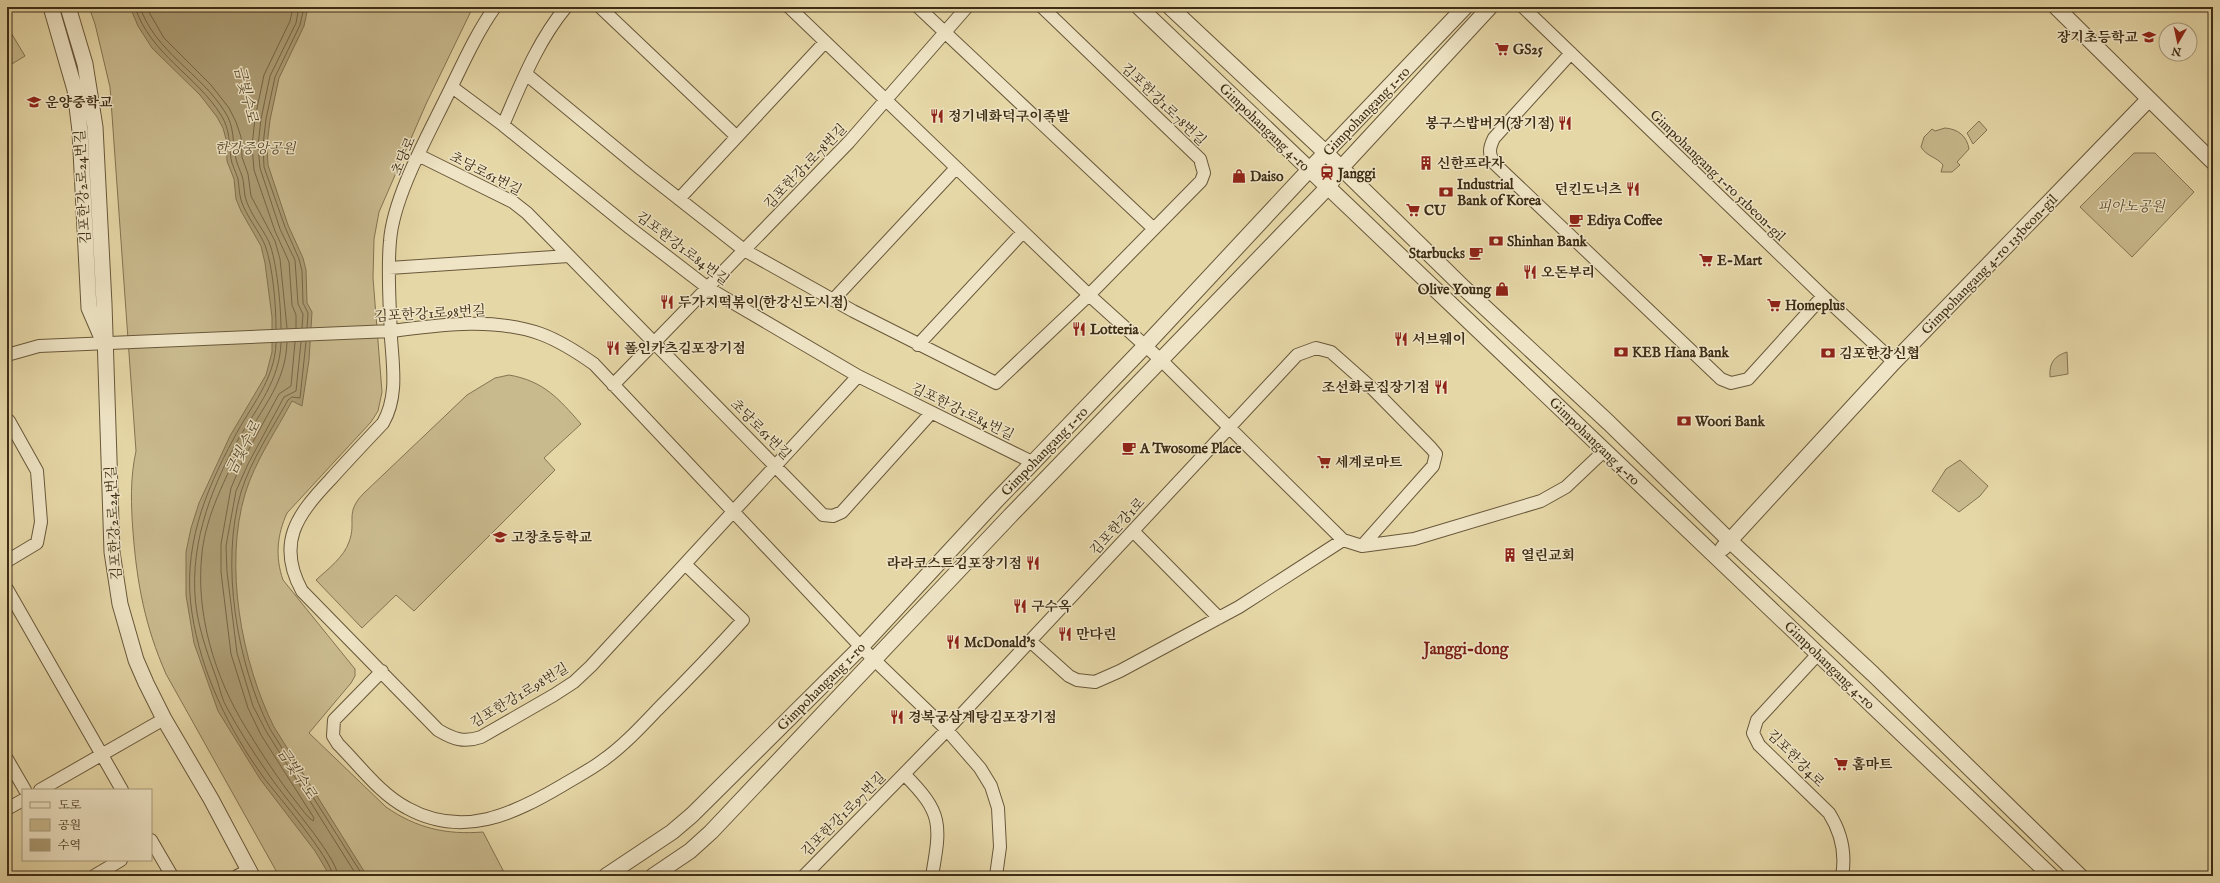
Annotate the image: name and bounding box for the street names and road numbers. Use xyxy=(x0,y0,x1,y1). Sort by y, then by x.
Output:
street label: 김포한강1로78번길 xyxy=(1117,59,1210,150)
street label: Gimpohangang 1-ro xyxy=(1319,63,1414,160)
street label: Gimpohangang 4-ro xyxy=(1215,80,1314,176)
street label: Gimpohangang 1-ro 51beon-gil xyxy=(1646,106,1789,245)
street label: 김포한강1로78번길 xyxy=(760,120,851,213)
street label: 김포한강2로24번길 xyxy=(71,129,95,245)
street label: 초당로 xyxy=(388,134,420,179)
street label: 초당로61번길 xyxy=(446,148,525,200)
street label: Gimpohangang 4-ro 135beon-gil xyxy=(1918,190,2062,339)
street label: 김포한강1로84번길 xyxy=(632,208,733,290)
street label: 김포한강1로98번길 xyxy=(374,302,486,326)
street label: 김포한강1로84번길 xyxy=(908,379,1017,445)
street label: Gimpohangang 4-ro xyxy=(1545,394,1644,490)
street label: 초당로61번길 xyxy=(726,396,794,464)
street label: Gimpohangang 1-ro xyxy=(997,403,1092,500)
street label: 김포한강2로24번길 xyxy=(102,465,126,581)
street label: 김포한강1로 xyxy=(1086,494,1149,559)
street label: Gimpohangang 4-ro xyxy=(1780,618,1879,714)
street label: Gimpohangang 1-ro xyxy=(774,638,870,735)
street label: 김포한강1로98번길 xyxy=(467,659,572,732)
street label: 김포한강4로 xyxy=(1763,726,1828,792)
street label: 김포한강1로97번길 xyxy=(798,769,890,861)

